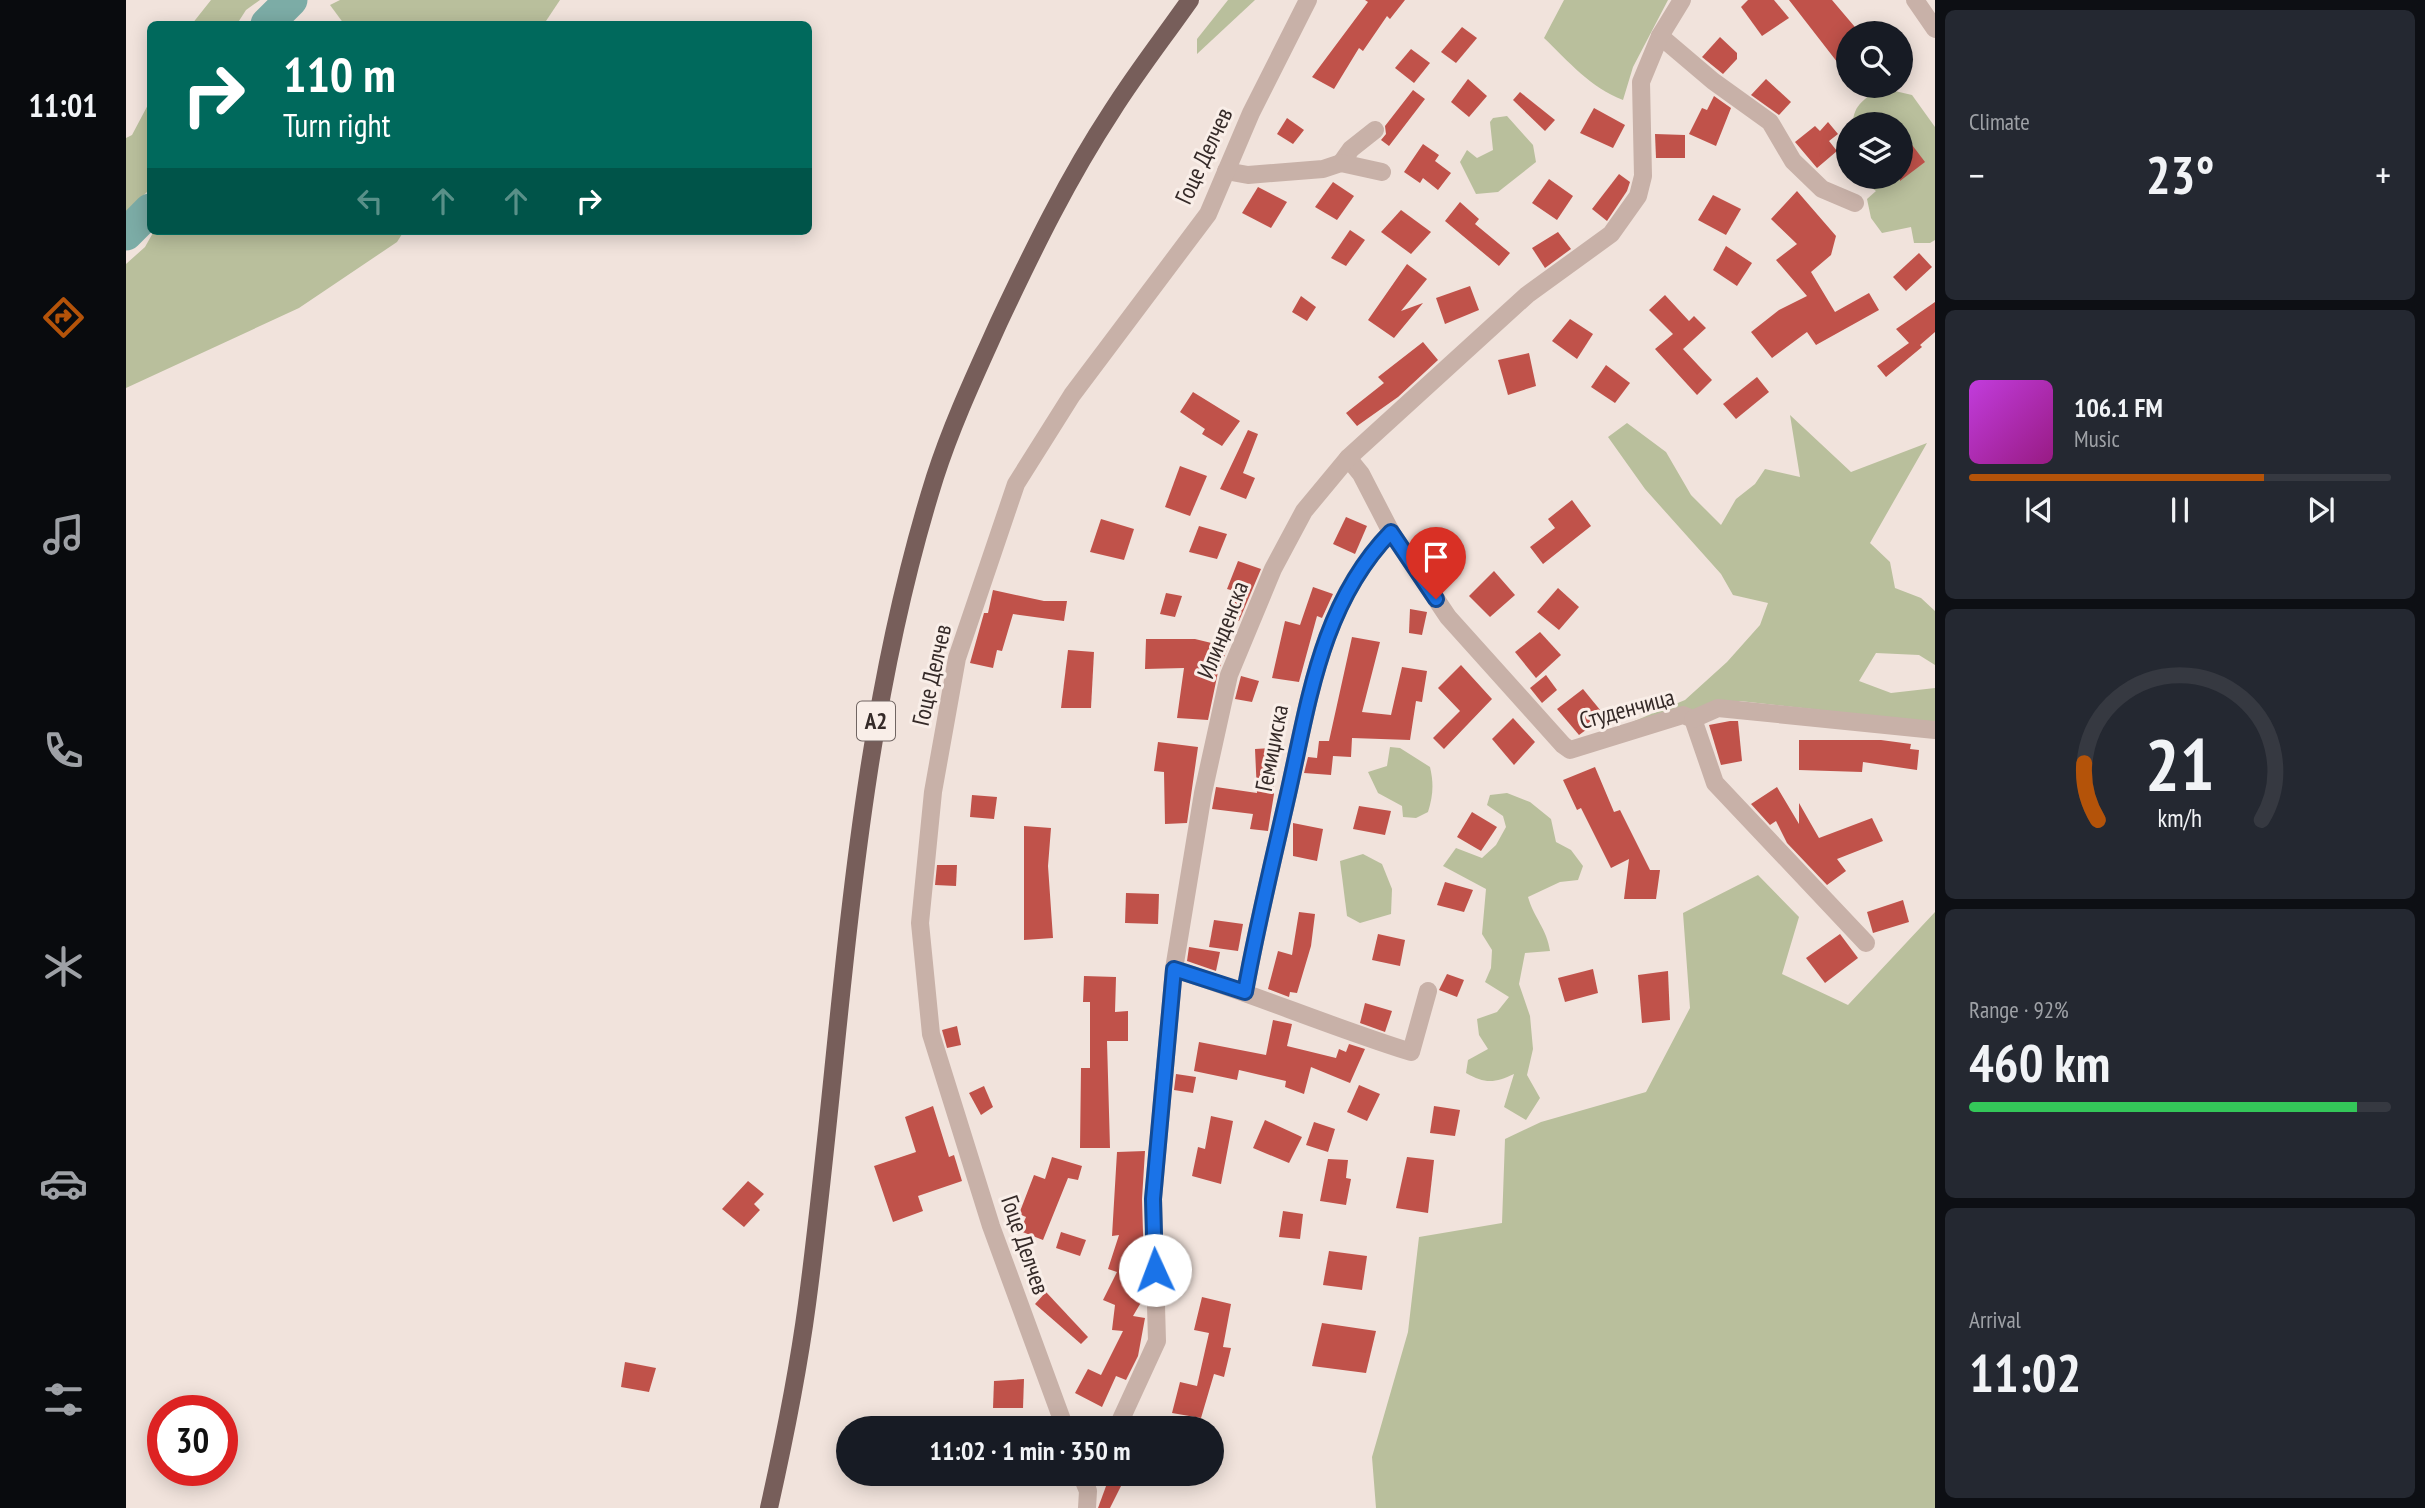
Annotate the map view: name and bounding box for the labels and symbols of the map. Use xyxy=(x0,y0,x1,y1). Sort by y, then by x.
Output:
street label: Гоце Делчев xyxy=(1168,103,1239,209)
pin xyxy=(1406,527,1466,599)
street label: Илинденска xyxy=(1190,577,1255,683)
street label: Гоце Делчев xyxy=(905,621,958,729)
street label: Студенчица xyxy=(1576,681,1678,736)
road number: A2 xyxy=(857,702,895,740)
street label: Гемиџиска xyxy=(1248,702,1295,794)
street label: Гоце Делчев xyxy=(994,1191,1057,1299)
position arrow xyxy=(1118,1233,1192,1307)
speed limit sign: 30 xyxy=(147,1395,238,1486)

